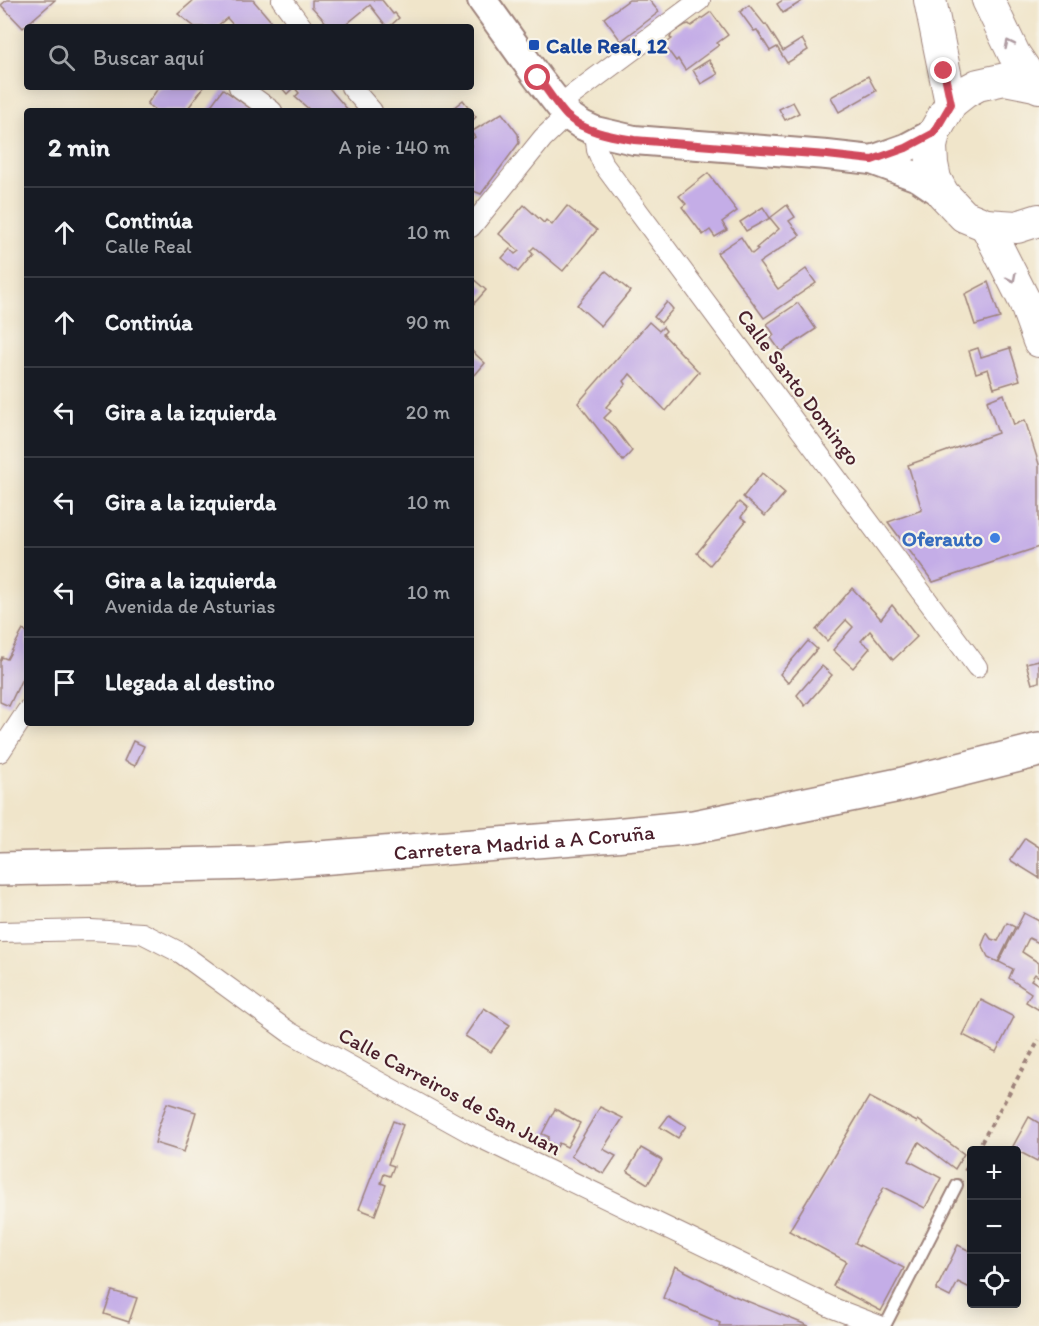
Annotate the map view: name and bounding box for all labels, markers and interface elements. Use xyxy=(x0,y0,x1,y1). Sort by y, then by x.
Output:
search box xyxy=(24,24,474,90)
place label: Calle Real, 12 xyxy=(546,33,668,58)
marker: Calle Real, 12 xyxy=(527,38,541,52)
one-way arrow xyxy=(1005,39,1017,50)
icon: search xyxy=(45,41,78,74)
text: Buscar aquí xyxy=(93,44,204,71)
route end xyxy=(930,57,956,83)
route start xyxy=(524,64,550,90)
text: 2 min xyxy=(48,131,110,163)
text: A pie · 140 m xyxy=(339,135,450,159)
text: Continúa xyxy=(105,207,193,234)
icon: ahead xyxy=(48,216,81,249)
text: 10 m xyxy=(407,220,450,244)
text: Calle Real xyxy=(105,234,192,258)
one-way arrow xyxy=(1005,271,1017,282)
street label: Calle Santo Domingo xyxy=(732,304,866,470)
icon: ahead xyxy=(48,306,81,339)
text: Continúa xyxy=(105,309,193,336)
text: 90 m xyxy=(406,310,450,334)
icon: left xyxy=(48,396,81,429)
text: Gira a la izquierda xyxy=(105,399,276,426)
text: 20 m xyxy=(406,400,450,424)
icon: left xyxy=(48,486,81,519)
text: Gira a la izquierda xyxy=(105,489,276,516)
text: 10 m xyxy=(407,490,450,514)
place label: Oferauto xyxy=(902,526,983,551)
marker: Oferauto xyxy=(988,531,1002,545)
text: Gira a la izquierda xyxy=(105,567,276,594)
icon: left xyxy=(48,576,81,609)
text: 10 m xyxy=(407,580,450,604)
text: Avenida de Asturias xyxy=(105,594,275,618)
icon: arrive xyxy=(48,666,81,699)
text: Llegada al destino xyxy=(105,669,275,696)
street label: Carretera Madrid a A Coruña xyxy=(393,819,656,865)
street label: Calle Carreiros de San Juan xyxy=(334,1022,566,1160)
map controls xyxy=(967,1146,1021,1308)
button: + xyxy=(967,1146,1021,1200)
button: − xyxy=(967,1200,1021,1254)
button: locate xyxy=(967,1254,1021,1308)

